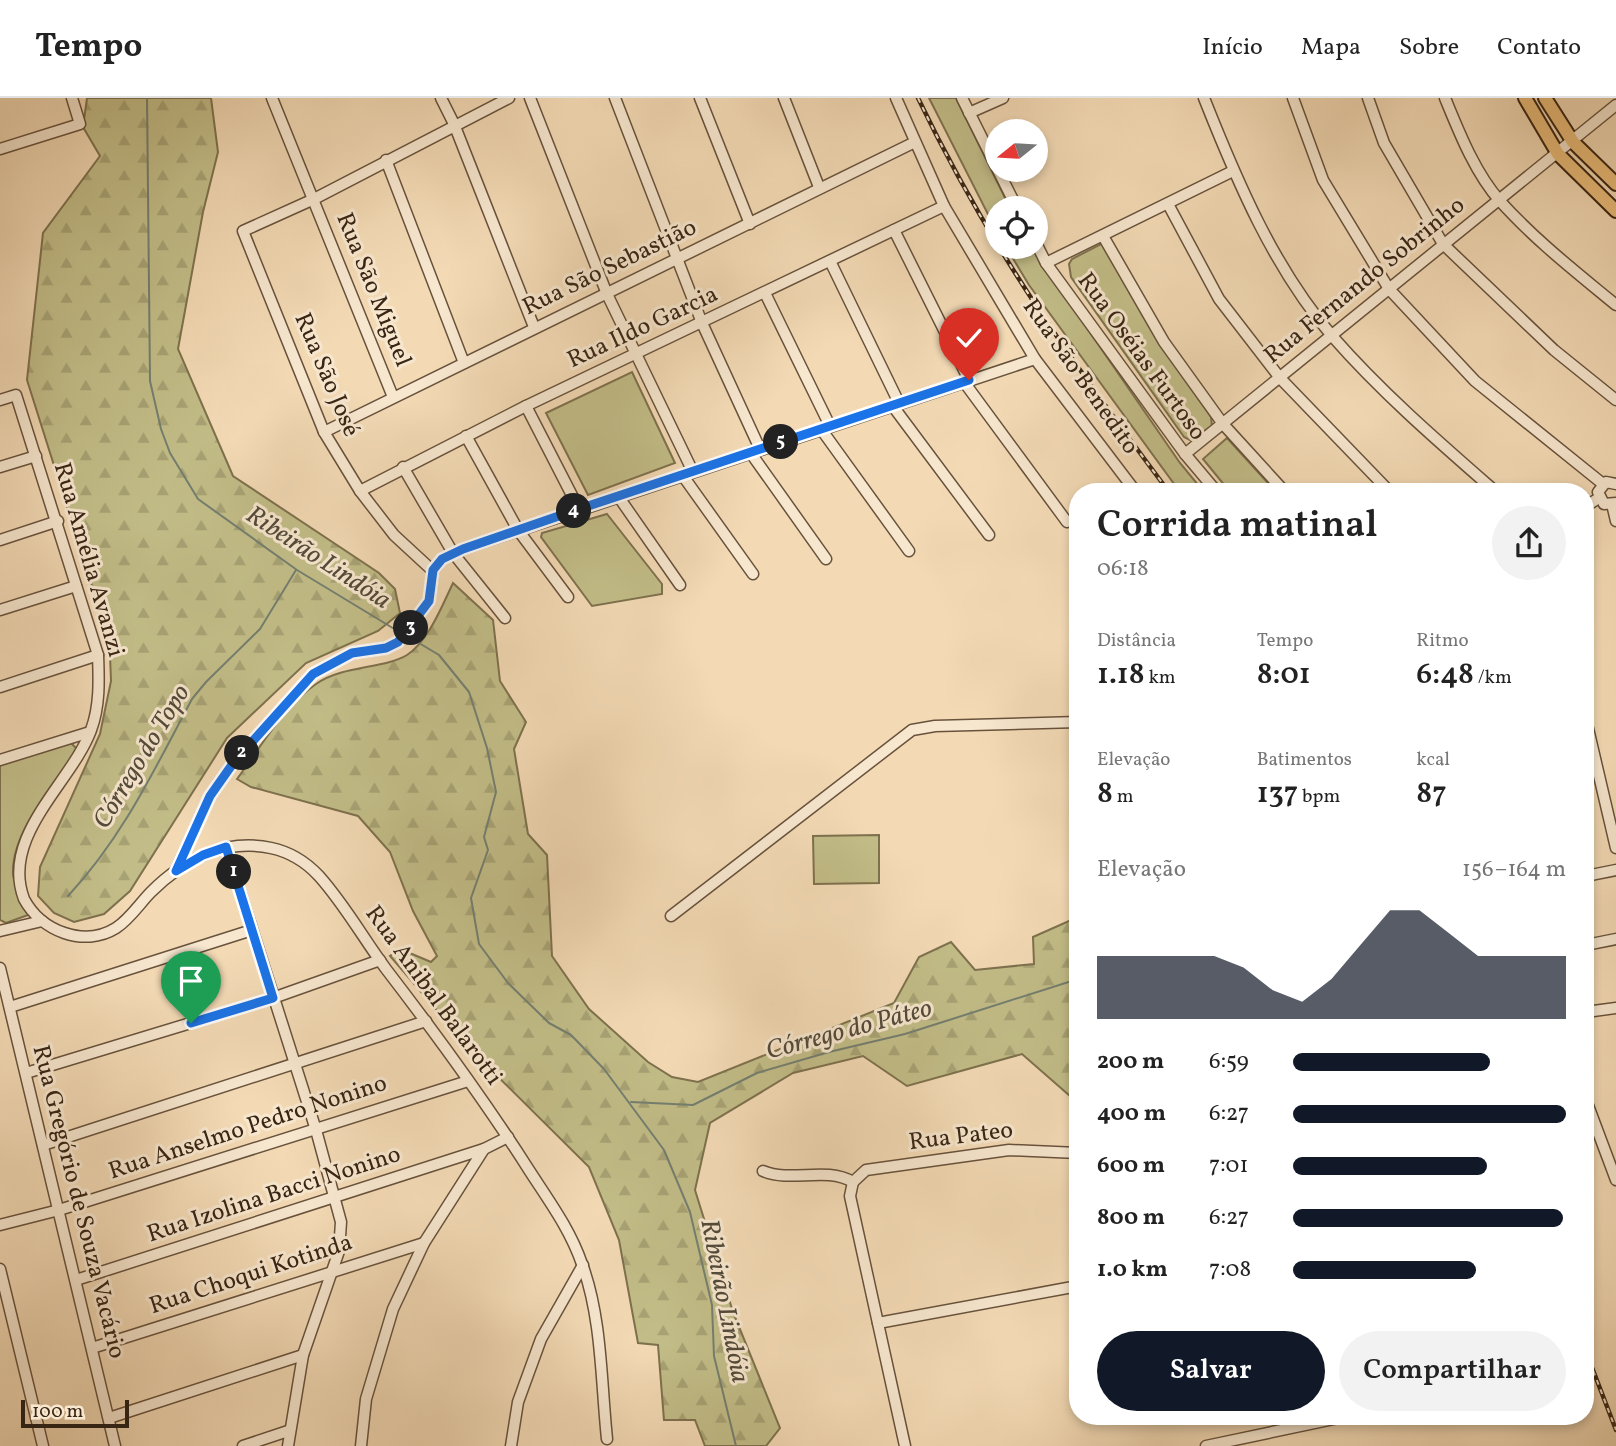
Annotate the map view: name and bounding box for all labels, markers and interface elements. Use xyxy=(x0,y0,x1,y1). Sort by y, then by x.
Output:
text: Tempo xyxy=(35,25,142,71)
text: Início xyxy=(1202,31,1263,65)
text: Mapa xyxy=(1301,31,1361,65)
text: Sobre xyxy=(1399,31,1459,65)
text: Contato xyxy=(1497,31,1581,65)
north arrow xyxy=(985,119,1048,182)
map controls xyxy=(985,119,1048,259)
street label: Rua Fernando Sobrinho xyxy=(1257,189,1473,373)
button: locate xyxy=(985,196,1048,259)
street label: Rua São Miguel xyxy=(327,208,419,372)
street label: Rua São Sebastião xyxy=(517,211,703,325)
street label: Rua Oséias Furtoso xyxy=(1068,266,1214,448)
street label: Rua Ildo Garcia xyxy=(562,278,724,378)
street label: Rua São Benedito xyxy=(1014,292,1146,462)
street label: Rua São José xyxy=(285,308,367,442)
pin xyxy=(939,308,999,380)
icon: check xyxy=(950,319,988,357)
pin: 5 xyxy=(764,424,798,460)
text: 5 xyxy=(776,428,785,454)
street label: Rua Amélia Avanzi xyxy=(44,459,132,661)
pin: 4 xyxy=(556,494,592,528)
text: 4 xyxy=(568,497,579,523)
water label: Ribeirão Lindóia xyxy=(239,498,397,618)
text: Corrida matinal xyxy=(1097,500,1378,553)
button: share xyxy=(1492,506,1566,580)
text: 06:18 xyxy=(1097,553,1149,585)
pin: 3 xyxy=(394,610,428,646)
text: 3 xyxy=(406,614,415,640)
text: Distância xyxy=(1097,628,1176,654)
text: Tempo xyxy=(1257,628,1313,654)
text: Ritmo xyxy=(1416,628,1469,654)
text: 1.18 xyxy=(1097,654,1145,696)
text: 8:01 xyxy=(1257,654,1311,696)
text: 6:48 xyxy=(1416,654,1474,696)
text: km xyxy=(1145,665,1176,691)
text: /km xyxy=(1474,665,1512,691)
water label: Córrego do Topo xyxy=(85,678,199,836)
pin: 2 xyxy=(224,736,260,770)
text: 2 xyxy=(237,739,246,765)
text: Elevação xyxy=(1097,747,1170,773)
text: Batimentos xyxy=(1257,747,1352,773)
text: kcal xyxy=(1416,747,1450,773)
text: 8 xyxy=(1097,773,1113,815)
text: 137 xyxy=(1257,773,1298,815)
text: 87 xyxy=(1416,773,1447,815)
text: m xyxy=(1113,784,1134,810)
text: bpm xyxy=(1298,784,1340,810)
pin: 1 xyxy=(216,854,252,890)
text: Elevação xyxy=(1097,854,1186,886)
text: 156–164 m xyxy=(1462,854,1566,886)
text: 1 xyxy=(230,858,237,884)
street label: Rua Anibal Balarotti xyxy=(356,899,510,1093)
pin xyxy=(161,951,221,1023)
icon: arrive xyxy=(172,962,210,1000)
water label: Córrego do Páteo xyxy=(762,991,936,1069)
street label: Rua Gregório de Souza Vacário xyxy=(23,1042,133,1362)
text: 200 m xyxy=(1097,1046,1164,1078)
text: 6:59 xyxy=(1209,1046,1249,1078)
street label: Rua Anselmo Pedro Nonino xyxy=(104,1067,392,1189)
text: 400 m xyxy=(1097,1098,1166,1130)
text: 6:27 xyxy=(1209,1098,1249,1130)
street label: Rua Pateo xyxy=(907,1114,1015,1160)
street label: Rua Izolina Bacci Nonino xyxy=(143,1138,405,1252)
text: 600 m xyxy=(1097,1150,1165,1182)
text: 7:01 xyxy=(1209,1150,1248,1182)
text: 800 m xyxy=(1097,1202,1165,1234)
text: 6:27 xyxy=(1209,1202,1249,1234)
water label: Ribeirão Lindóia xyxy=(690,1216,758,1386)
street label: Rua Choqui Kotinda xyxy=(145,1226,357,1324)
text: 1.0 km xyxy=(1097,1254,1168,1286)
text: 7:08 xyxy=(1209,1254,1251,1286)
button: Salvar xyxy=(1097,1331,1325,1411)
button: Compartilhar xyxy=(1339,1331,1566,1411)
scale bar xyxy=(21,1397,130,1429)
text: 100 m xyxy=(32,1399,83,1425)

